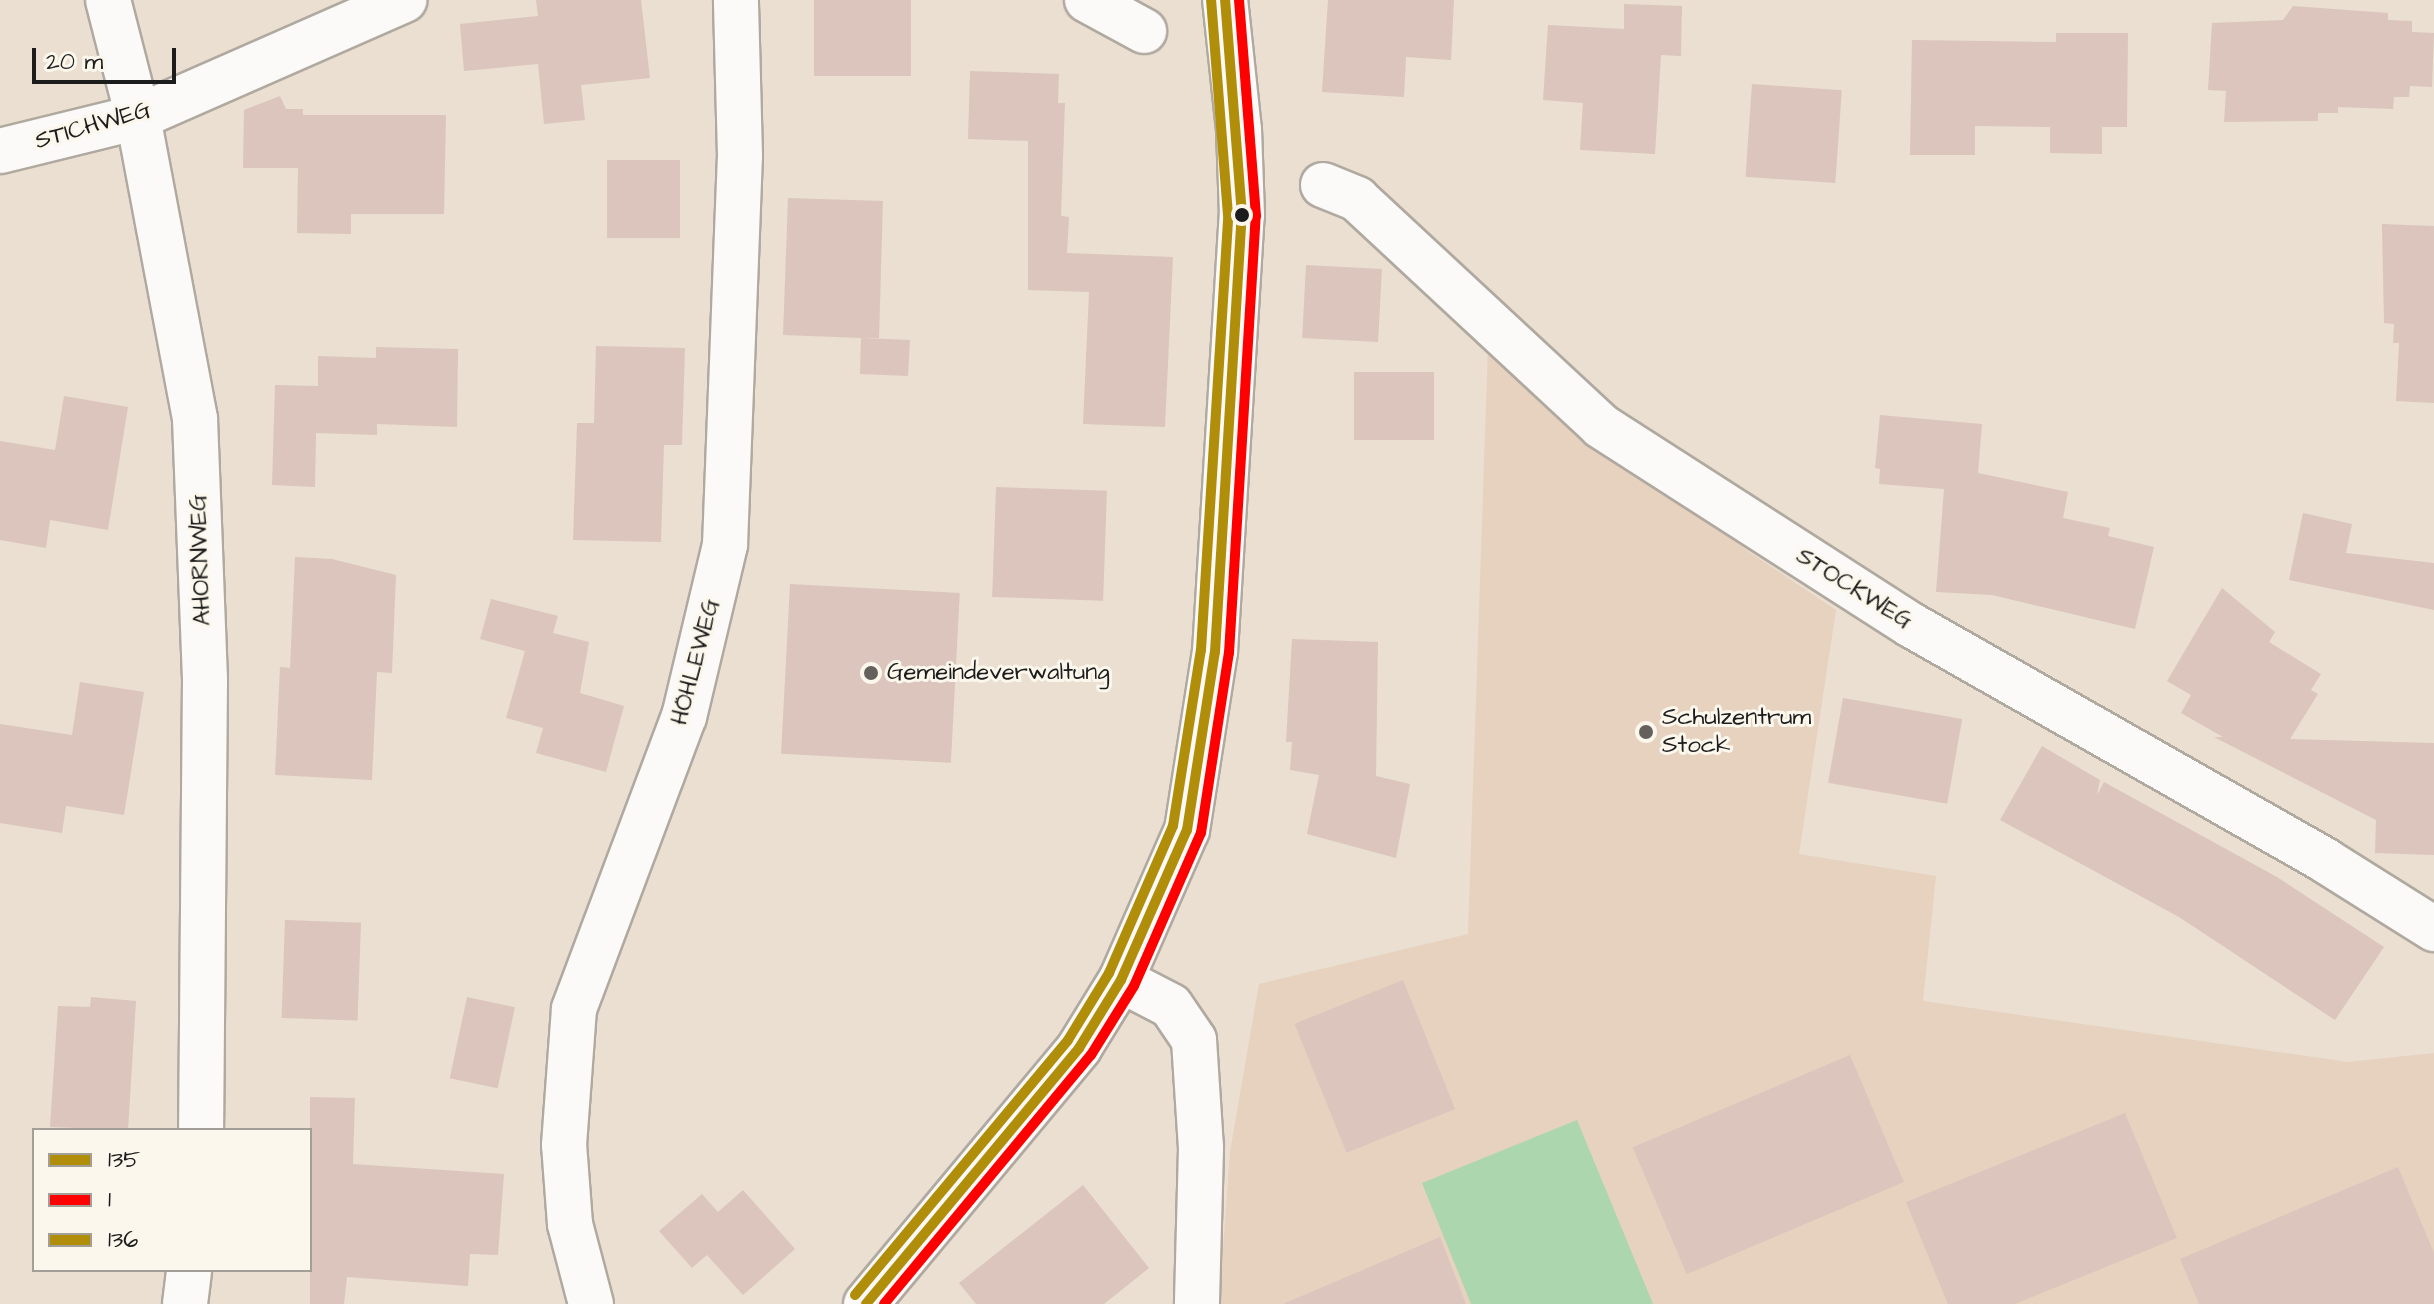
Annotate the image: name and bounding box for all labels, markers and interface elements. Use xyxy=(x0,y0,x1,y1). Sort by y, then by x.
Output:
scale bar xyxy=(36,32,180,82)
text: 20 m xyxy=(46,45,103,79)
street label: STICHWEG xyxy=(32,96,154,156)
unlabelled marker xyxy=(1234,207,1250,223)
street label: AHORNWEG xyxy=(184,494,218,626)
street label: STOCKWEG xyxy=(1791,542,1917,636)
street label: HÖHLEWEG xyxy=(665,596,727,728)
place label: Gemeindeverwaltung xyxy=(887,659,1110,687)
marker: Gemeindeverwaltung xyxy=(862,664,880,682)
place label: Schulzentrum Stock xyxy=(1662,704,1811,760)
marker: Schulzentrum Stock xyxy=(1637,723,1655,741)
legend xyxy=(32,1128,312,1272)
text: 135 xyxy=(108,1143,140,1177)
text: 1 xyxy=(108,1183,111,1217)
text: 136 xyxy=(108,1223,138,1257)

